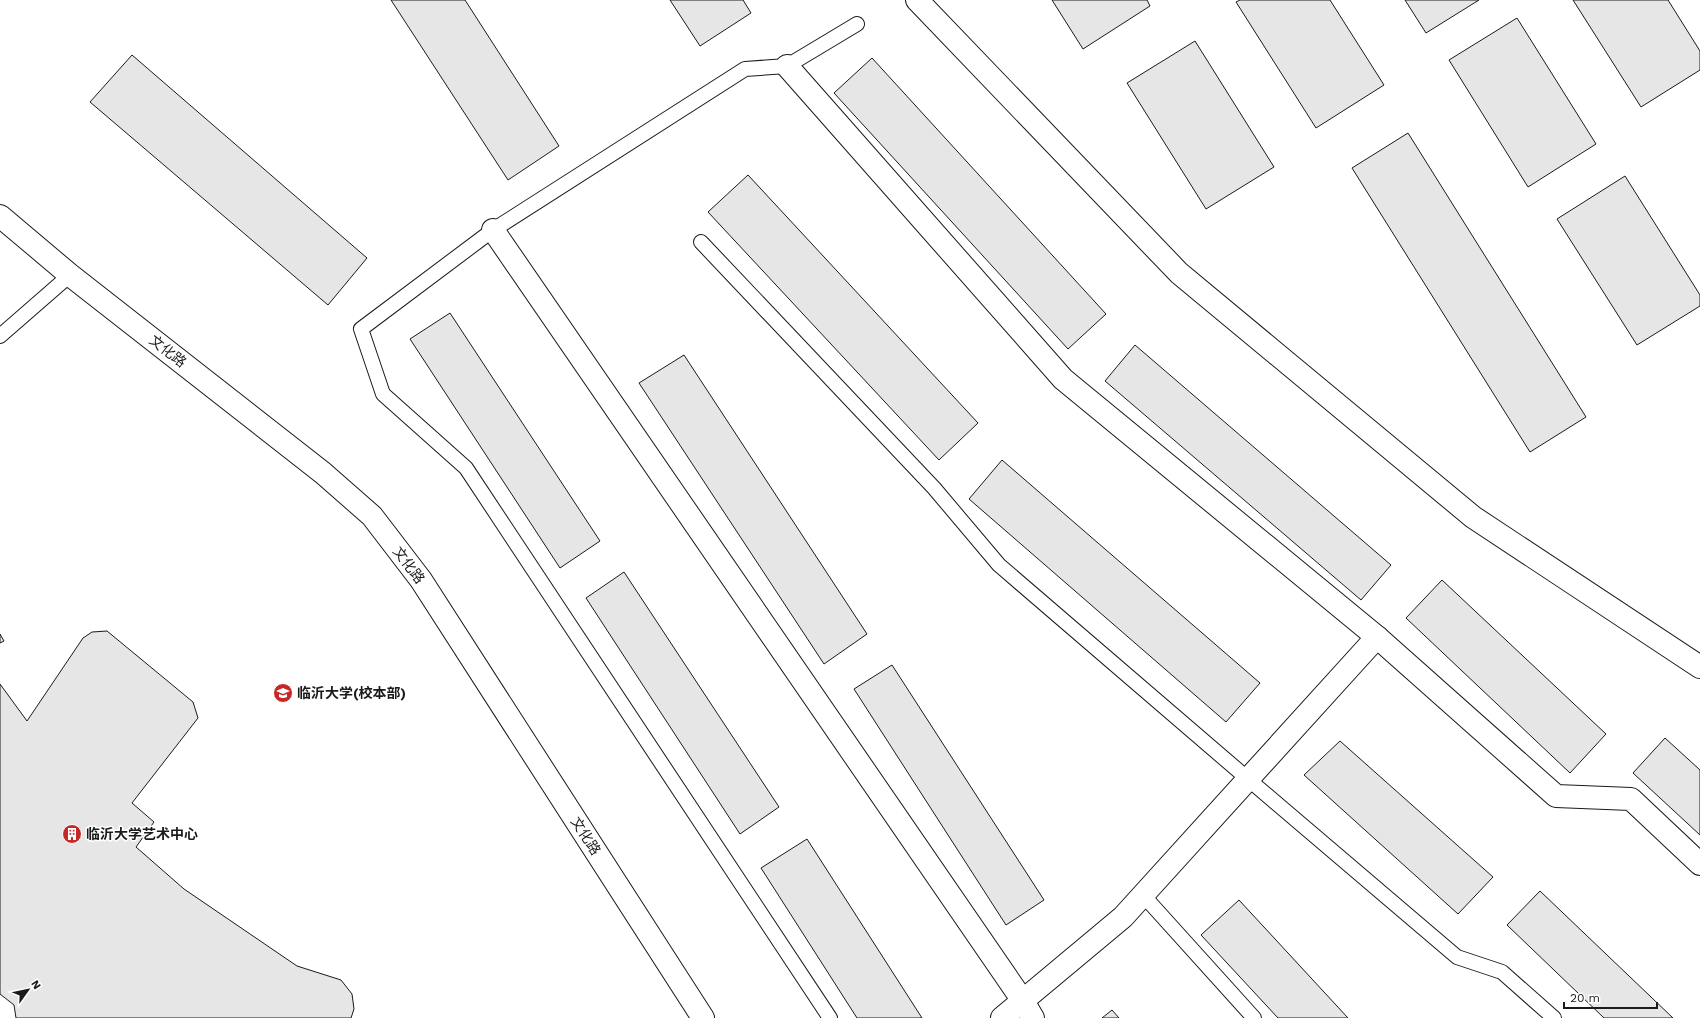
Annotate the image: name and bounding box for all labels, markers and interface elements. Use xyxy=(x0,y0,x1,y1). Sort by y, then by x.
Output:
street label: 文化路 xyxy=(147,332,189,370)
street label: 文化路 xyxy=(390,543,428,587)
school or university icon: 临沂大学(校本部) xyxy=(272,682,294,704)
place label: 临沂大学(校本部) xyxy=(297,685,406,701)
street label: 文化路 xyxy=(568,814,604,858)
building icon: 临沂大学艺术中心 xyxy=(61,823,83,845)
place label: 临沂大学艺术中心 xyxy=(86,826,198,842)
north arrow xyxy=(8,970,48,1010)
text: N xyxy=(28,978,44,992)
scale bar xyxy=(1564,984,1657,1010)
text: 20 m xyxy=(1570,991,1600,1005)

